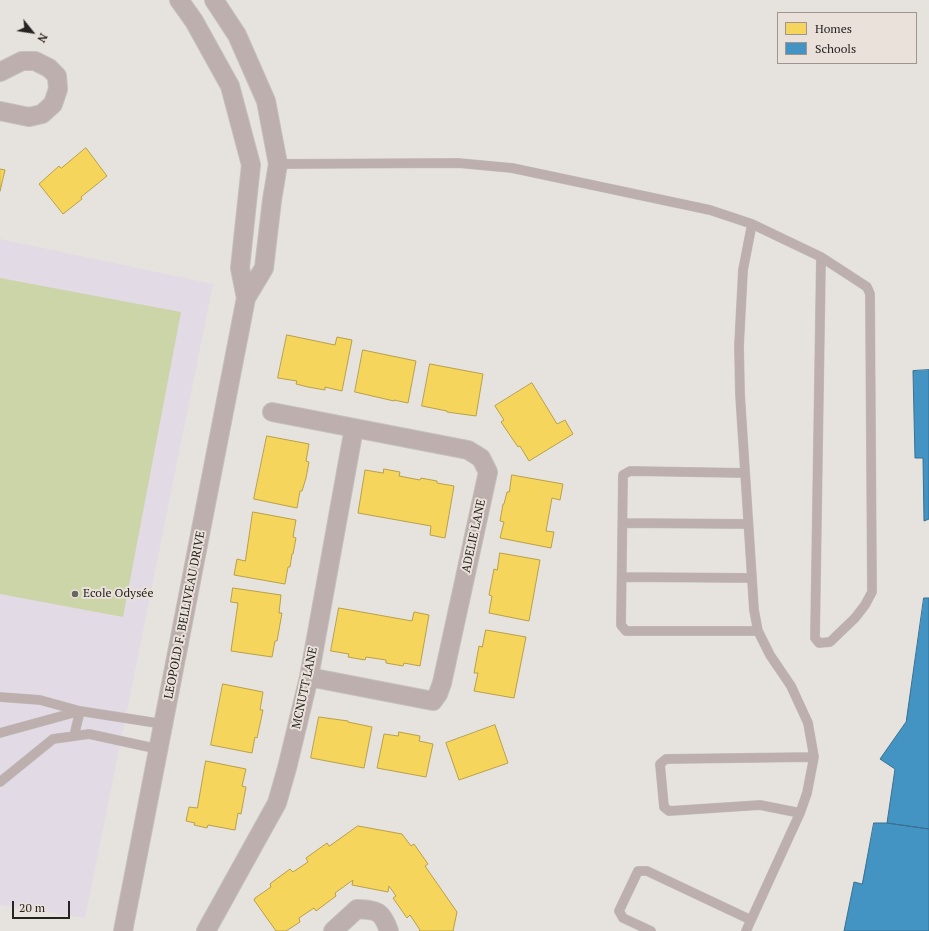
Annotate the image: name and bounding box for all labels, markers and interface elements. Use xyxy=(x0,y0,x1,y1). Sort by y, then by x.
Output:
north arrow xyxy=(12,12,52,52)
legend xyxy=(777,12,917,64)
text: Homes xyxy=(815,21,852,36)
text: N xyxy=(34,31,51,45)
text: Schools xyxy=(815,41,856,56)
street label: ADELIE LANE xyxy=(459,498,489,574)
street label: LEOPOLD F. BELLIVEAU DRIVE xyxy=(162,530,208,700)
place label: Ecole Odysée xyxy=(83,587,153,601)
marker: Ecole Odysée xyxy=(70,589,80,599)
street label: MCNUTT LANE xyxy=(289,646,321,730)
scale bar xyxy=(14,893,72,919)
text: 20 m xyxy=(19,900,45,915)

